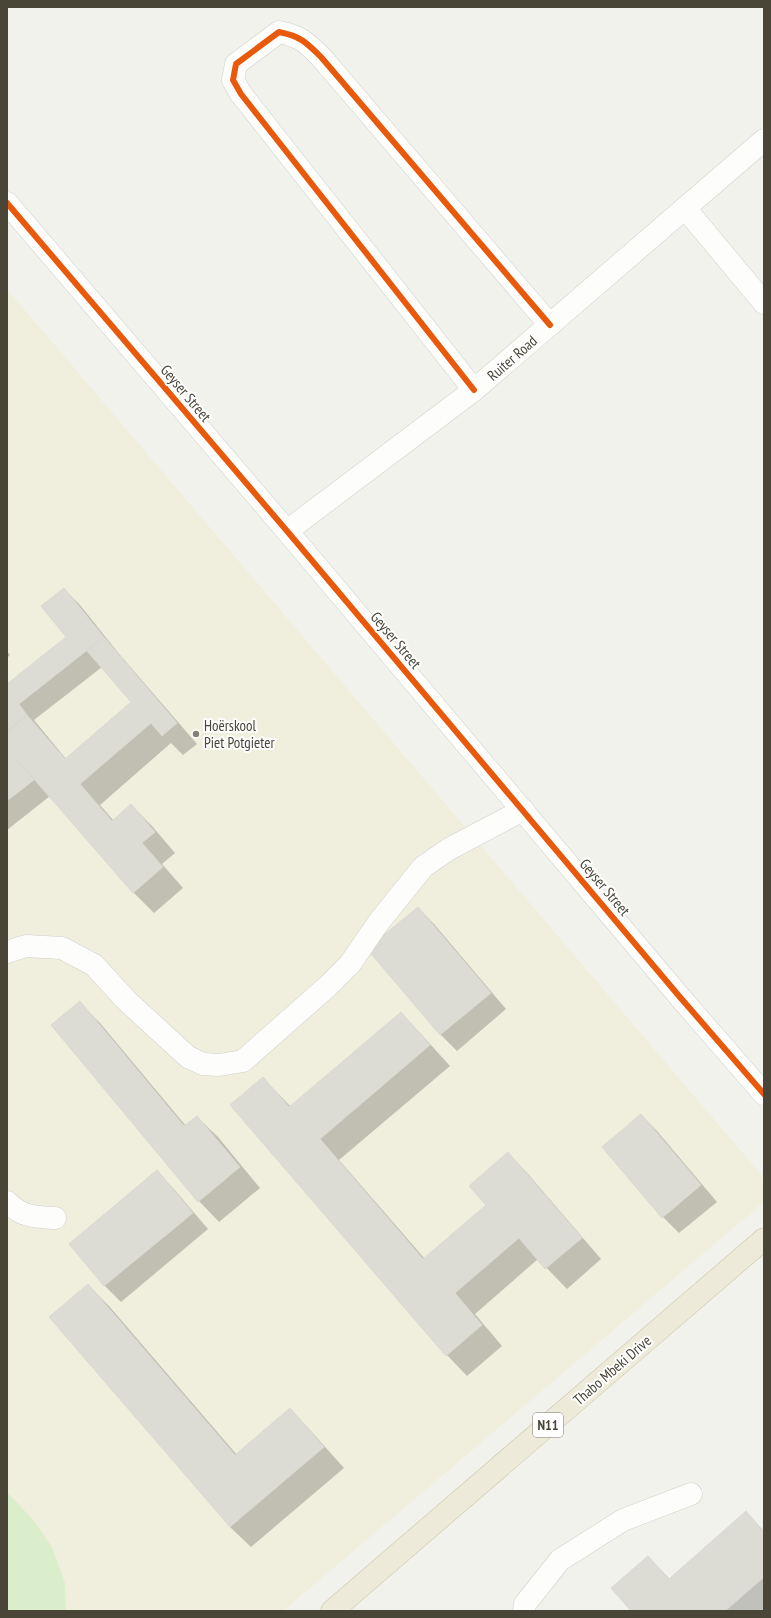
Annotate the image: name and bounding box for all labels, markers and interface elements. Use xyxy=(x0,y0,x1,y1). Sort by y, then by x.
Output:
street label: Ruiter Road xyxy=(483,331,541,385)
street label: Geyser Street xyxy=(157,361,215,425)
street label: Geyser Street xyxy=(367,608,425,672)
place label: Hoërskool Piet Potgieter xyxy=(204,716,275,752)
marker: Hoërskool Piet Potgieter xyxy=(191,729,201,739)
street label: Geyser Street xyxy=(576,855,634,919)
street label: Thabo Mbeki Drive xyxy=(569,1331,655,1409)
road number: N11 xyxy=(533,1413,563,1437)

